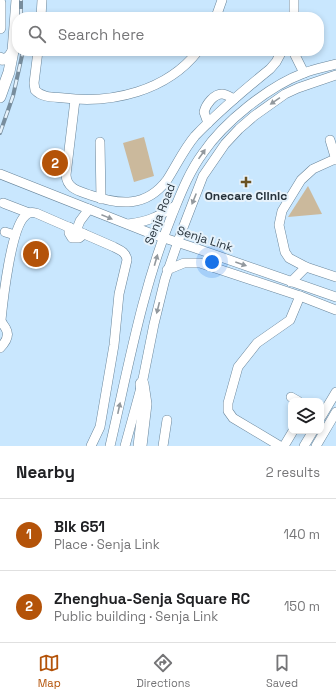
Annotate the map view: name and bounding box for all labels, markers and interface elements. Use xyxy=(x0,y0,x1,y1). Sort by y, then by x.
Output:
search box xyxy=(12,12,324,56)
icon: search xyxy=(26,23,48,45)
text: Search here xyxy=(58,25,144,44)
one-way arrow xyxy=(270,97,281,105)
pin: 2 xyxy=(42,148,68,178)
one-way arrow xyxy=(198,149,206,160)
marker: Onecare Clinic xyxy=(240,176,252,188)
street label: Senja Road xyxy=(141,181,179,247)
place label: Onecare Clinic xyxy=(205,188,287,204)
one-way arrow xyxy=(191,193,197,204)
one-way arrow xyxy=(101,214,113,220)
street label: Senja Link xyxy=(175,222,236,256)
pin: 1 xyxy=(23,239,49,269)
your location xyxy=(202,252,222,272)
one-way arrow xyxy=(153,254,159,266)
one-way arrow xyxy=(235,261,247,267)
one-way arrow xyxy=(154,302,160,314)
map controls xyxy=(288,398,324,434)
button: layers xyxy=(288,398,324,434)
one-way arrow xyxy=(116,402,122,414)
text: Nearby xyxy=(16,461,75,483)
text: 2 results xyxy=(266,464,320,481)
text: Blk 651 xyxy=(54,517,105,536)
text: 1 xyxy=(26,526,32,543)
text: 140 m xyxy=(284,526,320,543)
text: Place · Senja Link xyxy=(54,536,160,553)
text: Zhenghua-Senja Square RC xyxy=(54,589,250,608)
text: 2 xyxy=(25,598,33,615)
text: 150 m xyxy=(284,598,320,615)
text: Public building · Senja Link xyxy=(54,608,218,625)
tab: Map xyxy=(38,652,61,690)
tab: Directions xyxy=(136,652,190,690)
tab: Saved xyxy=(266,652,298,690)

